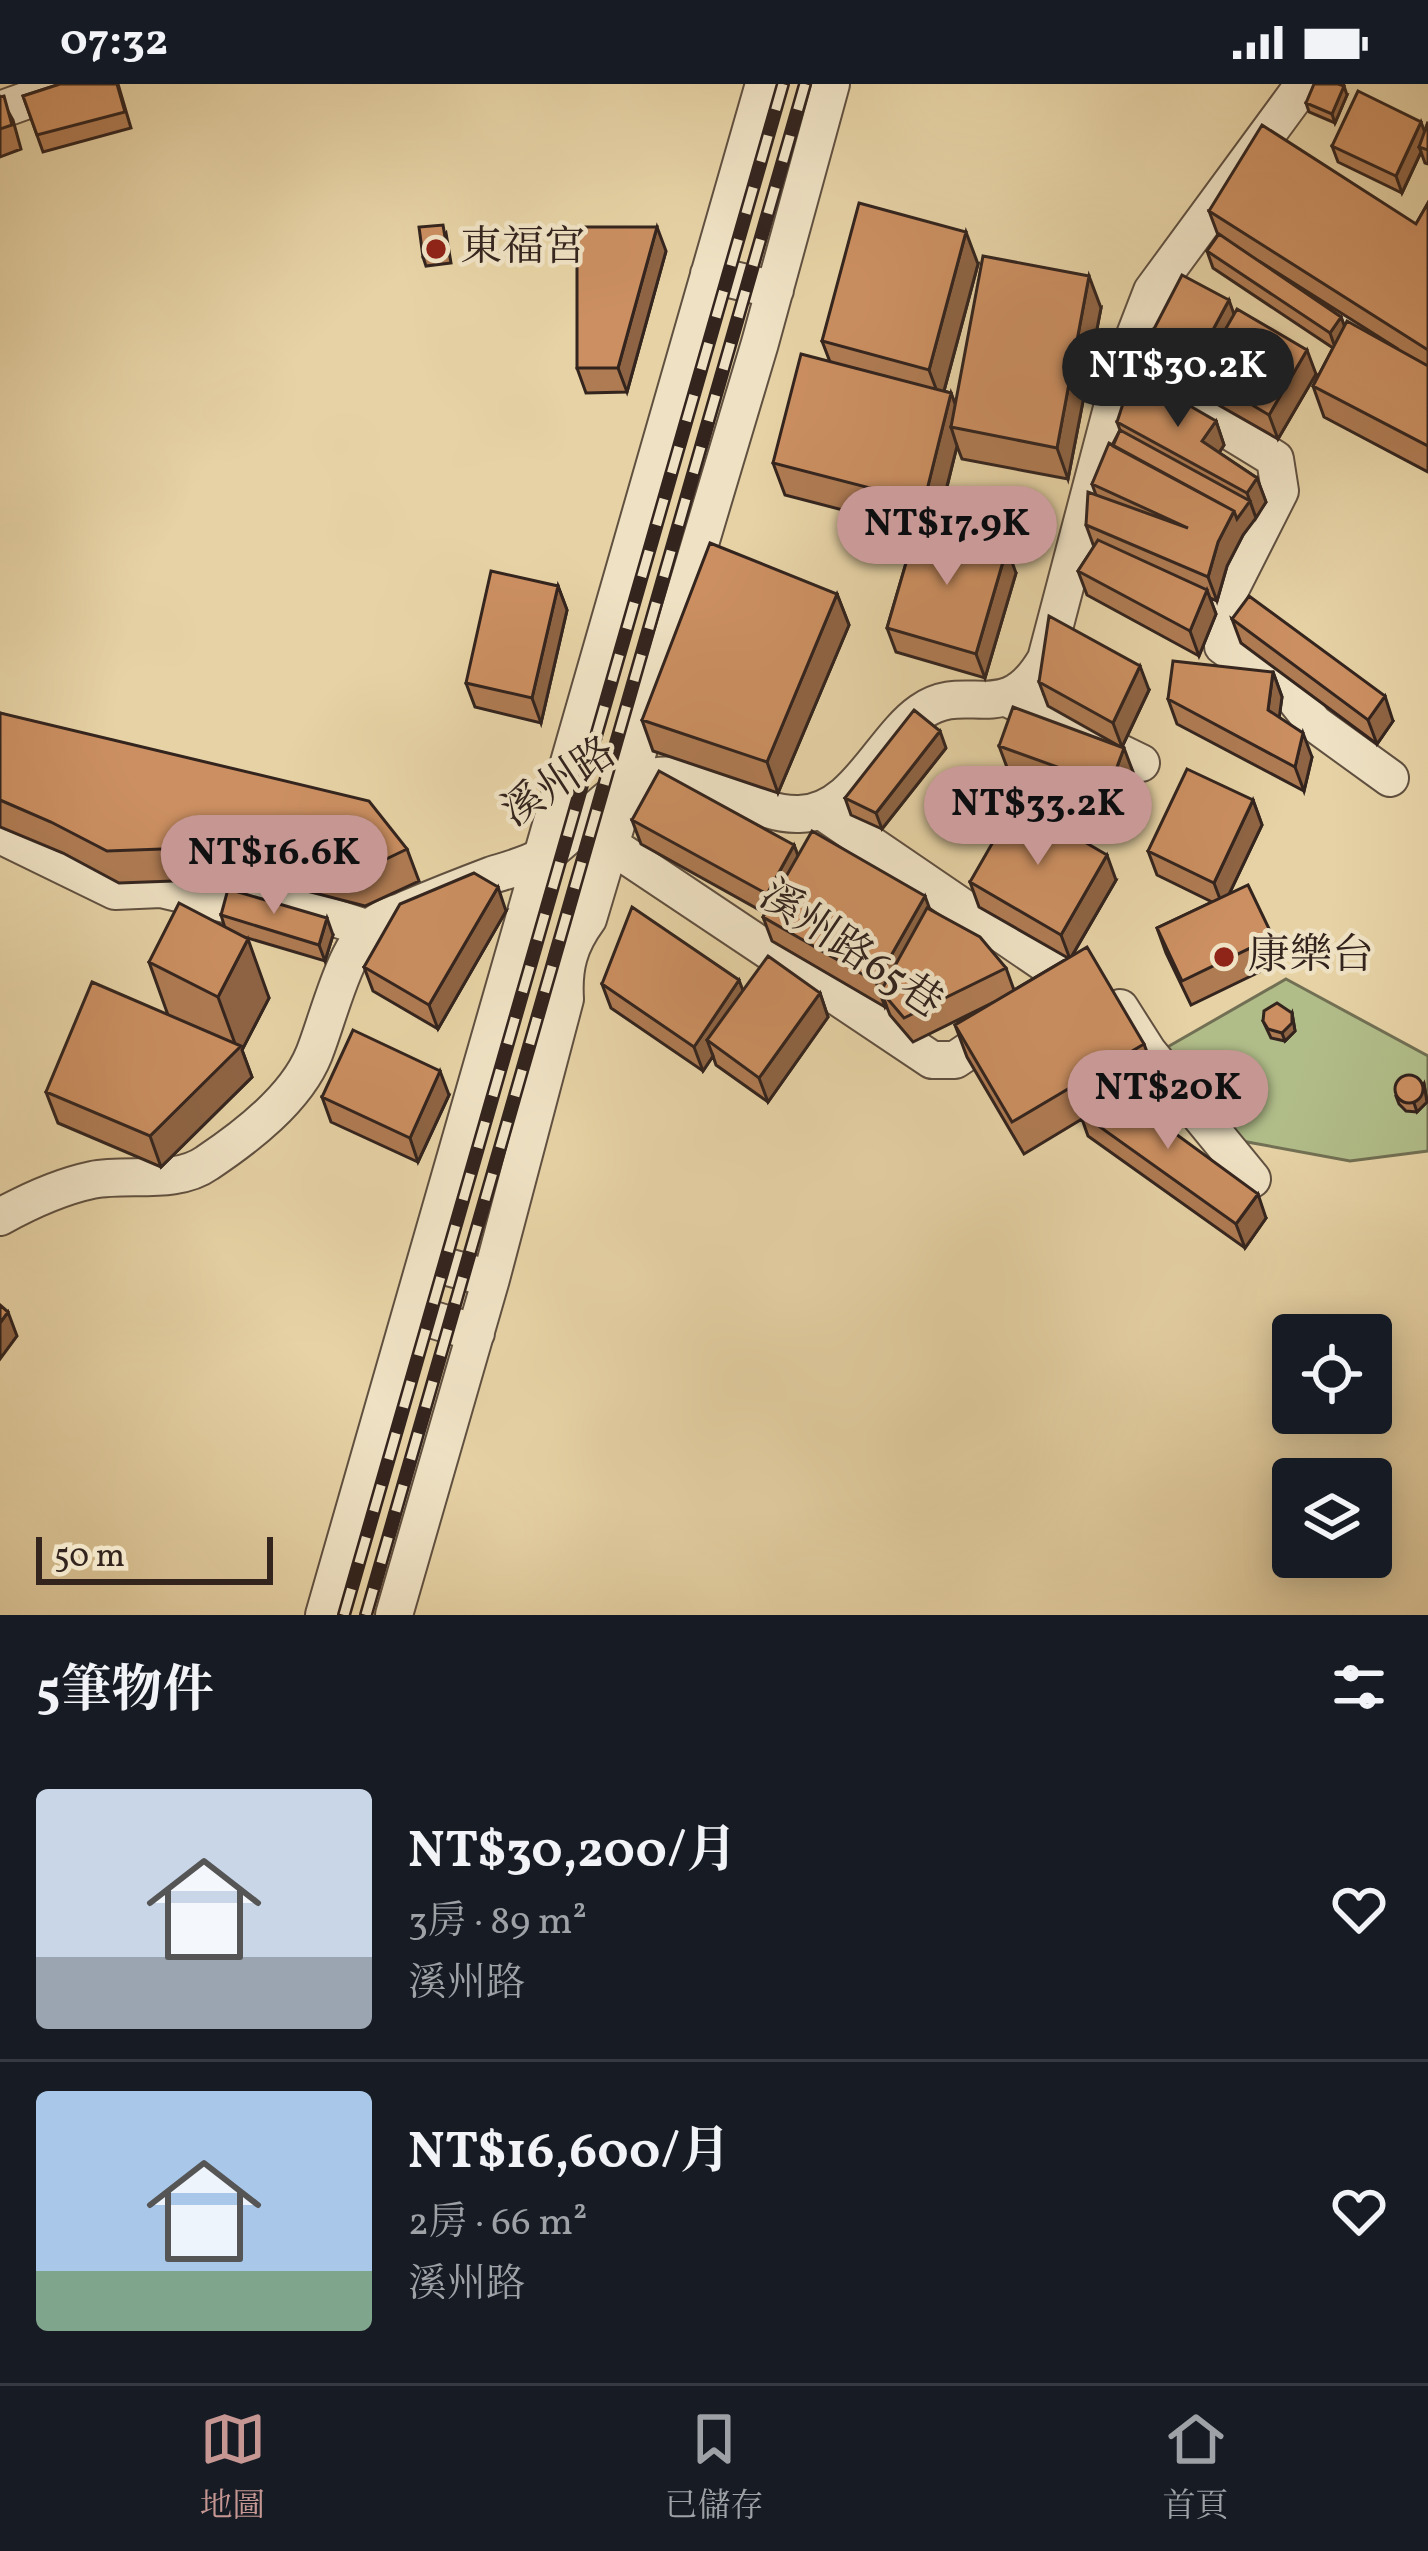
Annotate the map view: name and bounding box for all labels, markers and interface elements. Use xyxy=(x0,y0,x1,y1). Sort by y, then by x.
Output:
text: 07:32 xyxy=(60,11,168,74)
place label: 東福宮 xyxy=(460,220,586,279)
marker: 東福宮 xyxy=(423,236,449,262)
pin: NT$30.2K xyxy=(1054,328,1302,430)
text: NT$30.2K xyxy=(1089,340,1267,394)
pin: NT$17.9K xyxy=(823,486,1071,588)
text: NT$17.9K xyxy=(864,498,1030,552)
street label: 溪州路 xyxy=(491,725,629,843)
pin: NT$33.2K xyxy=(914,766,1162,868)
text: NT$33.2K xyxy=(951,778,1125,832)
pin: NT$16.6K xyxy=(150,815,398,917)
text: NT$16.6K xyxy=(188,827,360,881)
street label: 溪州路65巷 xyxy=(747,868,953,1034)
place label: 康樂台 xyxy=(1248,928,1374,987)
marker: 康樂台 xyxy=(1211,944,1237,970)
pin: NT$20K xyxy=(1070,1050,1266,1152)
text: NT$20K xyxy=(1094,1062,1242,1116)
map controls xyxy=(1272,1314,1392,1578)
button: locate xyxy=(1272,1314,1392,1434)
button: layers xyxy=(1272,1458,1392,1578)
scale bar xyxy=(36,1531,273,1584)
text: 50 m xyxy=(54,1535,125,1581)
icon: filters xyxy=(1326,1654,1392,1720)
text: 5筆物件 xyxy=(36,1657,214,1728)
text: NT$30,200/月 xyxy=(408,1817,737,1888)
icon: home xyxy=(132,1837,276,1981)
icon: heart xyxy=(1326,1876,1392,1942)
text: 3房 · 89 m² xyxy=(408,1896,587,1950)
text: 溪州路 xyxy=(408,1958,525,2012)
text: NT$16,600/月 xyxy=(408,2118,731,2189)
icon: home xyxy=(132,2139,276,2283)
icon: heart xyxy=(1326,2178,1392,2244)
text: 2房 · 66 m² xyxy=(408,2197,587,2251)
text: 溪州路 xyxy=(408,2259,525,2313)
tab: 地圖 xyxy=(200,2406,266,2531)
tab: 已儲存 xyxy=(665,2406,764,2531)
tab: 首頁 xyxy=(1163,2406,1229,2531)

